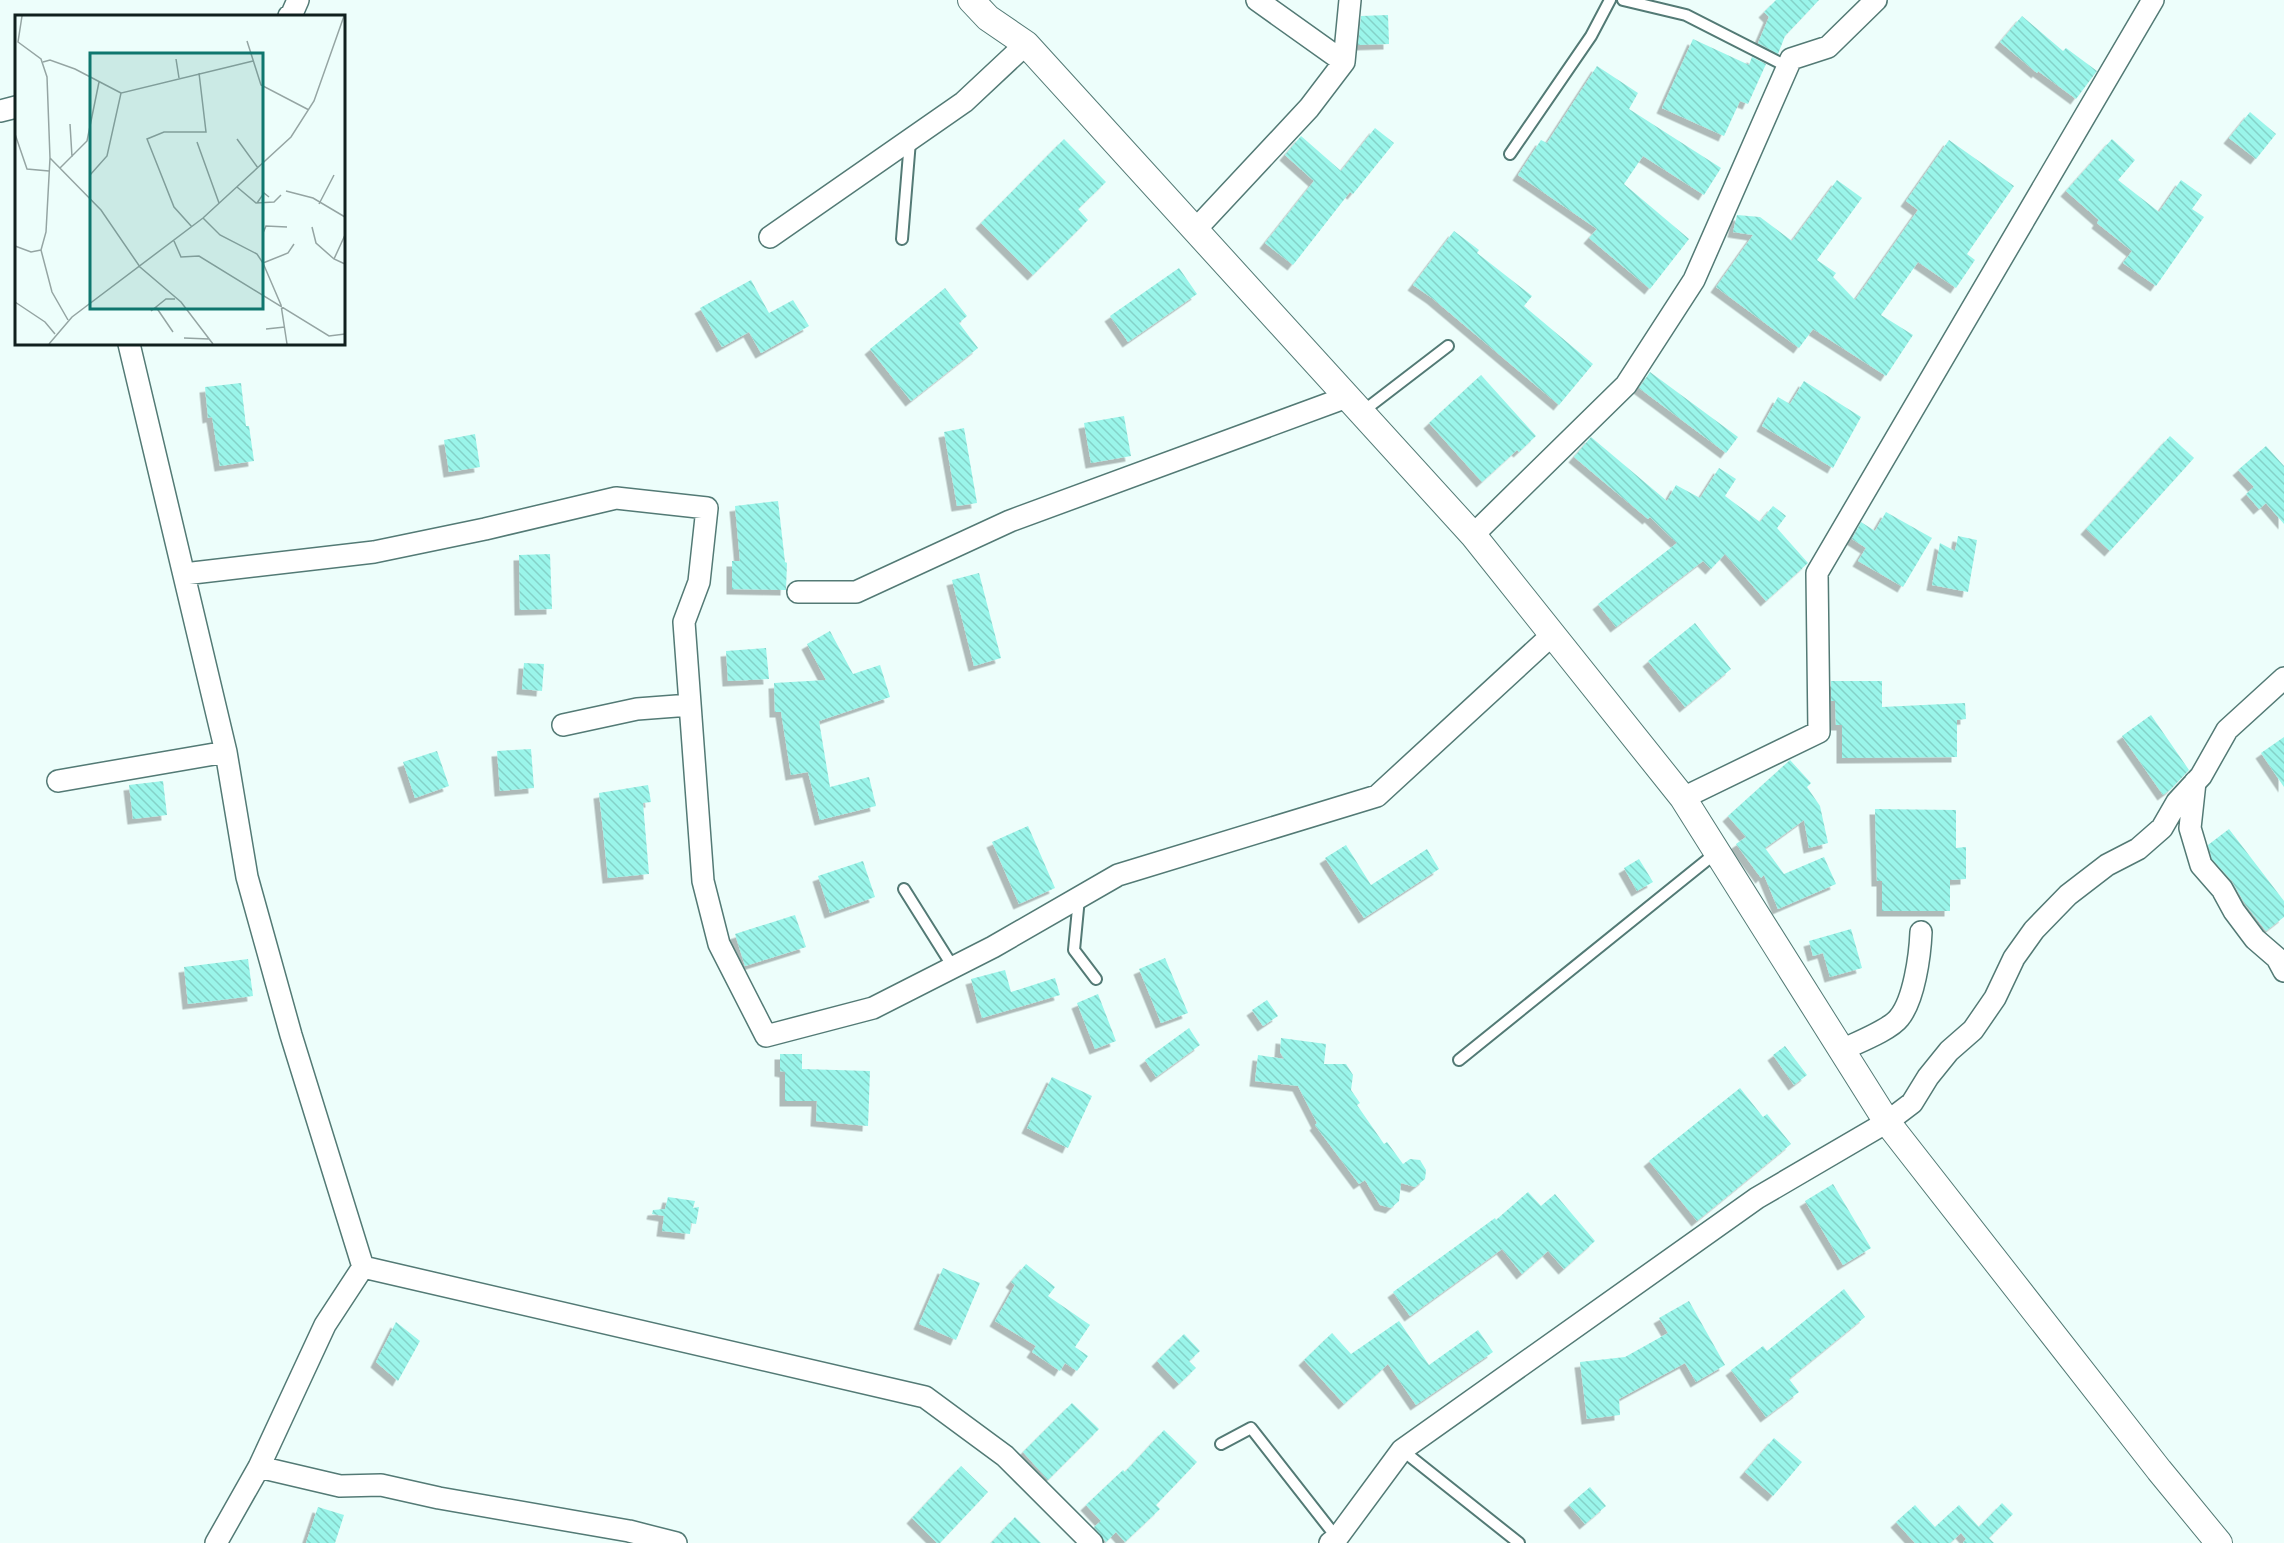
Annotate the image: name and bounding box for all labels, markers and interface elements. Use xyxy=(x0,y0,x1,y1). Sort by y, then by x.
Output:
inset map xyxy=(15,15,345,345)

